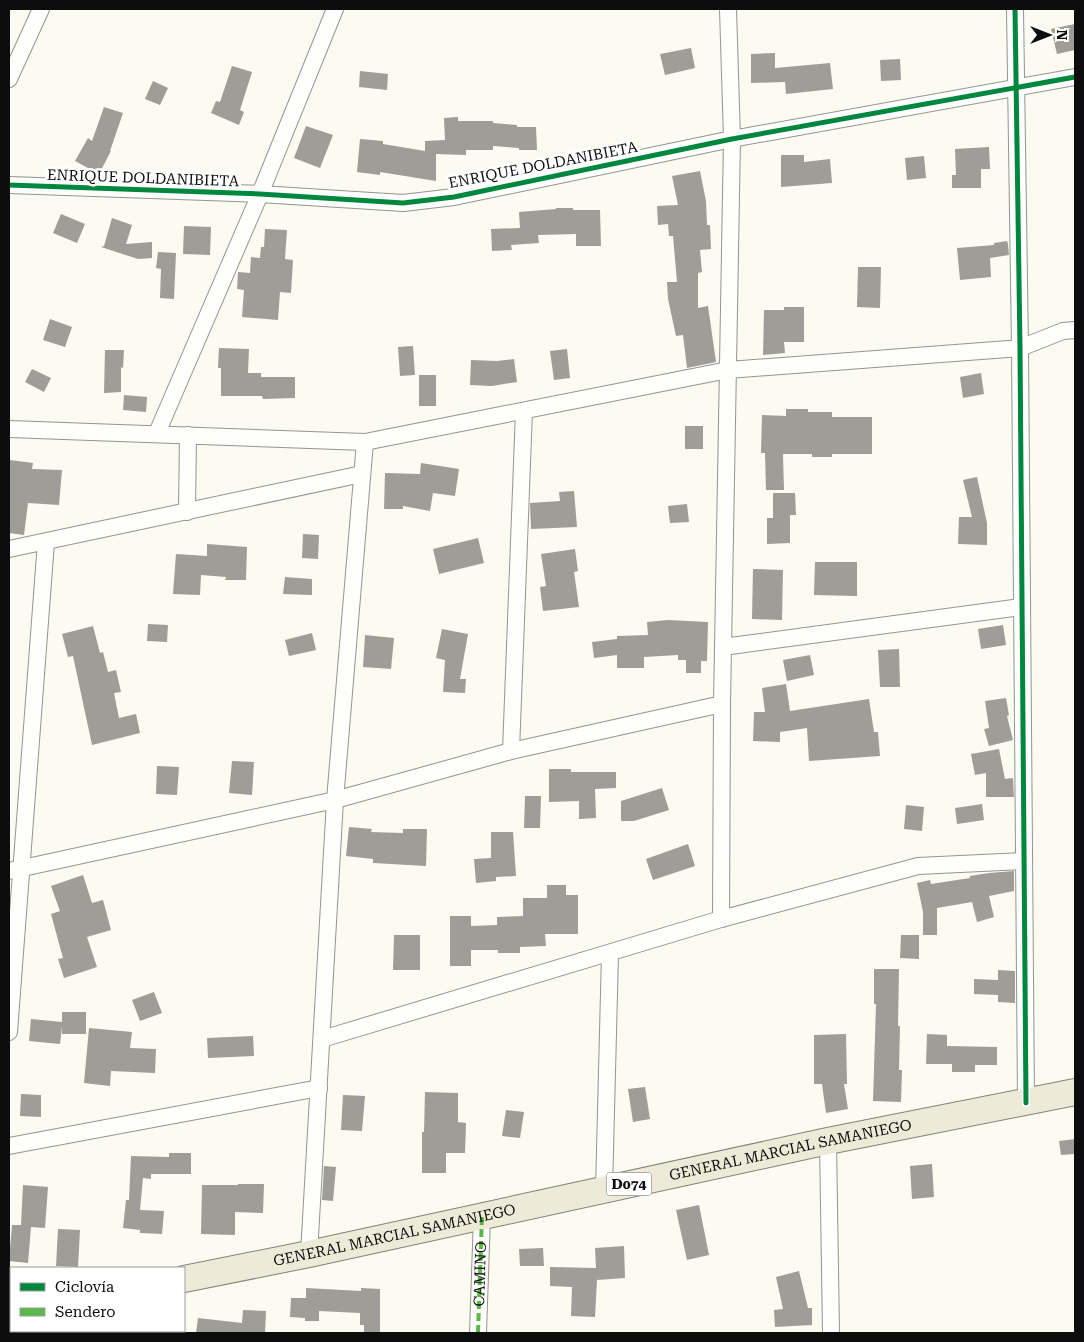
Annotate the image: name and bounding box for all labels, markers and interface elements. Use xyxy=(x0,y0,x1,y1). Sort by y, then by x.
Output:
north arrow xyxy=(1024,10,1074,60)
text: N xyxy=(1054,30,1070,41)
street label: ENRIQUE DOLDANIBIETA xyxy=(447,138,640,192)
street label: ENRIQUE DOLDANIBIETA xyxy=(47,166,240,190)
street label: GENERAL MARCIAL SAMANIEGO xyxy=(667,1116,913,1184)
road number: D074 xyxy=(606,1172,652,1196)
street label: GENERAL MARCIAL SAMANIEGO xyxy=(272,1200,517,1270)
street label: CAMINO xyxy=(470,1241,490,1307)
legend xyxy=(10,1267,185,1332)
text: Ciclovía xyxy=(55,1278,114,1296)
text: Sendero xyxy=(55,1303,116,1321)

